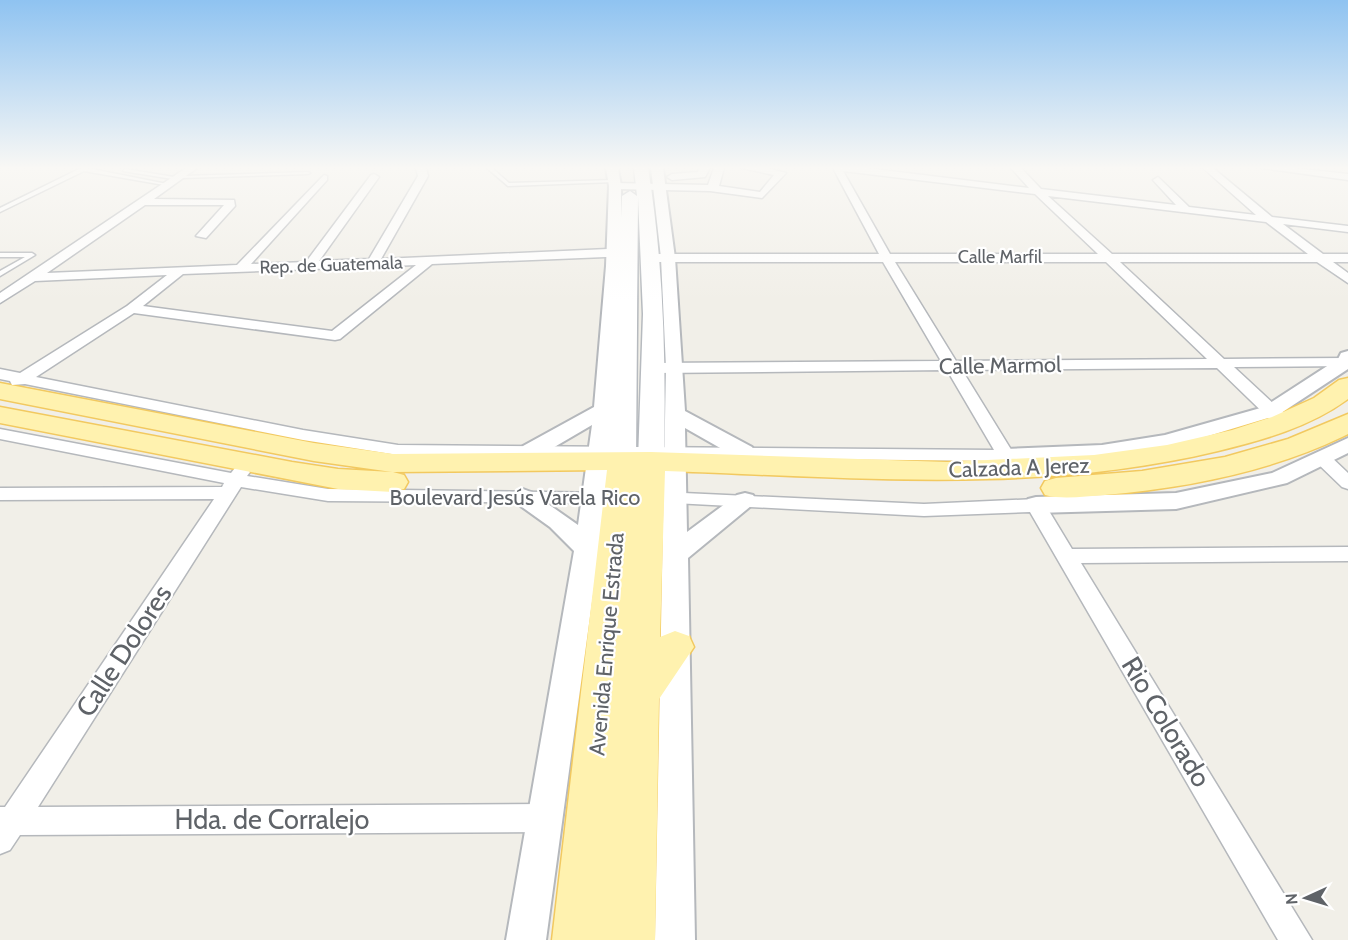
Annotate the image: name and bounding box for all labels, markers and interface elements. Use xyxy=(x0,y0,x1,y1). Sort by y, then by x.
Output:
street label: Calle Marfil xyxy=(958,246,1043,268)
street label: Rep. de Guatemala xyxy=(259,251,403,278)
street label: Calle Marmol xyxy=(939,351,1062,380)
street label: Calzada A Jerez xyxy=(948,452,1090,483)
street label: Boulevard Jesús Varela Rico xyxy=(390,484,640,511)
street label: Avenida Enrique Estrada xyxy=(583,531,630,757)
street label: Calle Dolores xyxy=(69,579,178,723)
street label: Rio Colorado xyxy=(1115,651,1218,793)
street label: Hda. de Corralejo xyxy=(175,803,369,836)
north arrow xyxy=(1276,868,1336,928)
text: N xyxy=(1282,893,1301,905)

